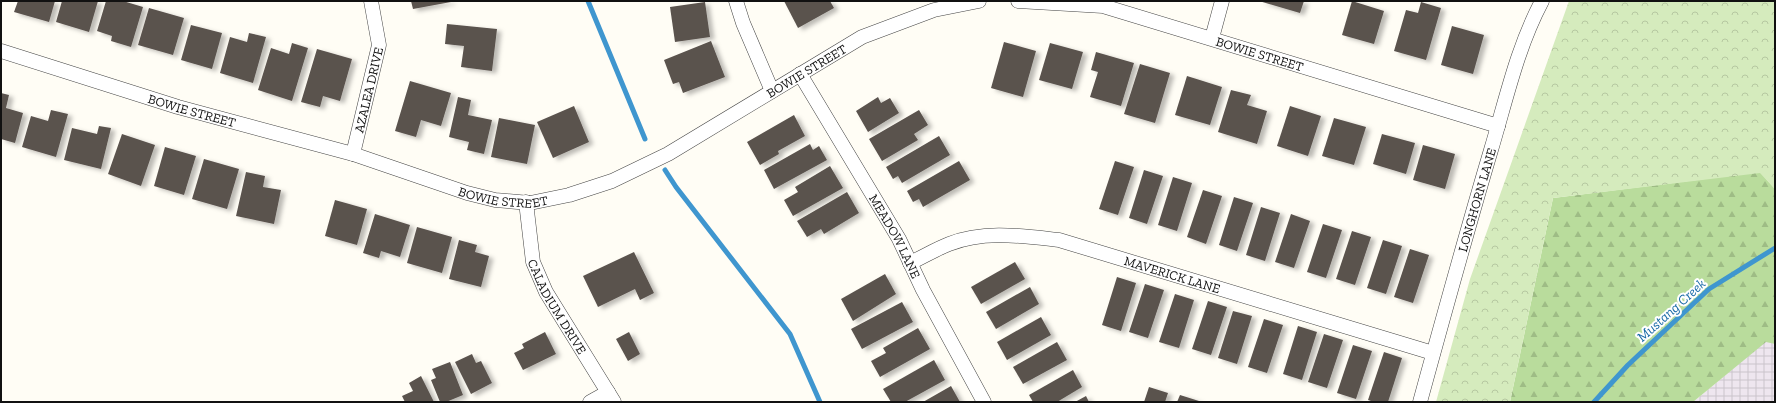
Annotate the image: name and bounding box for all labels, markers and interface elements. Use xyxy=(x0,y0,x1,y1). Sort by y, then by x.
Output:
street label: BOWIE STREET xyxy=(1214,34,1305,74)
street label: BOWIE STREET xyxy=(764,41,849,101)
street label: AZALEA DRIVE xyxy=(351,45,386,134)
street label: BOWIE STREET xyxy=(146,91,237,130)
street label: LONGHORN LANE xyxy=(1455,146,1499,253)
street label: BOWIE STREET xyxy=(456,184,549,211)
street label: MEADOW LANE xyxy=(866,192,923,281)
street label: MAVERICK LANE xyxy=(1122,253,1222,296)
street label: CALADIUM DRIVE xyxy=(525,257,590,357)
water label: Mustang Creek xyxy=(1634,275,1709,346)

